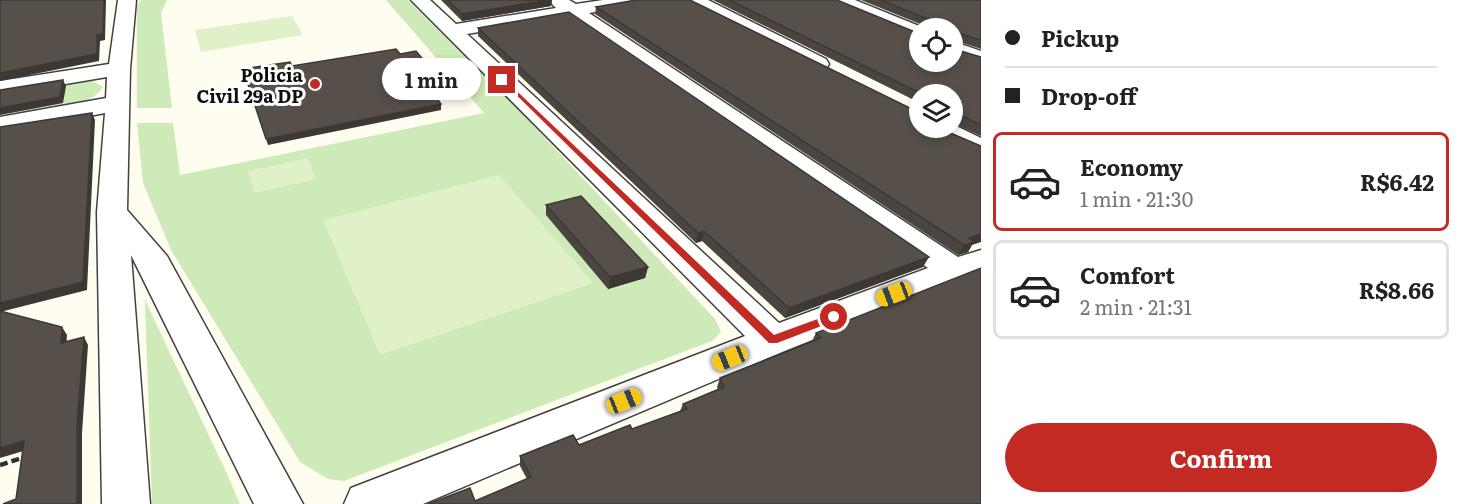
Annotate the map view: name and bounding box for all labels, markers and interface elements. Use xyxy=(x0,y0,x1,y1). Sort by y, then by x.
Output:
map controls xyxy=(909,18,963,138)
button: locate xyxy=(909,18,963,72)
text: Pickup xyxy=(1041,21,1119,54)
callout: 1 min xyxy=(382,59,481,101)
place label: Policia Civil 29a DP xyxy=(196,61,304,109)
text: 1 min xyxy=(405,64,458,94)
route end xyxy=(488,66,515,93)
marker: Policia Civil 29a DP xyxy=(308,77,322,91)
text: Drop-off xyxy=(1041,79,1137,112)
button: layers xyxy=(909,84,963,138)
text: Economy xyxy=(1080,150,1183,183)
icon: car xyxy=(1008,155,1062,209)
text: R$6.42 xyxy=(1360,165,1434,198)
text: 1 min · 21:30 xyxy=(1080,183,1193,213)
text: Comfort xyxy=(1080,258,1175,291)
icon: car xyxy=(1008,263,1062,317)
text: R$8.66 xyxy=(1359,273,1434,306)
car xyxy=(874,279,914,309)
text: 2 min · 21:31 xyxy=(1080,291,1192,321)
route start xyxy=(820,303,847,330)
car xyxy=(710,343,750,373)
car xyxy=(604,386,644,416)
button: Confirm xyxy=(1005,423,1437,492)

